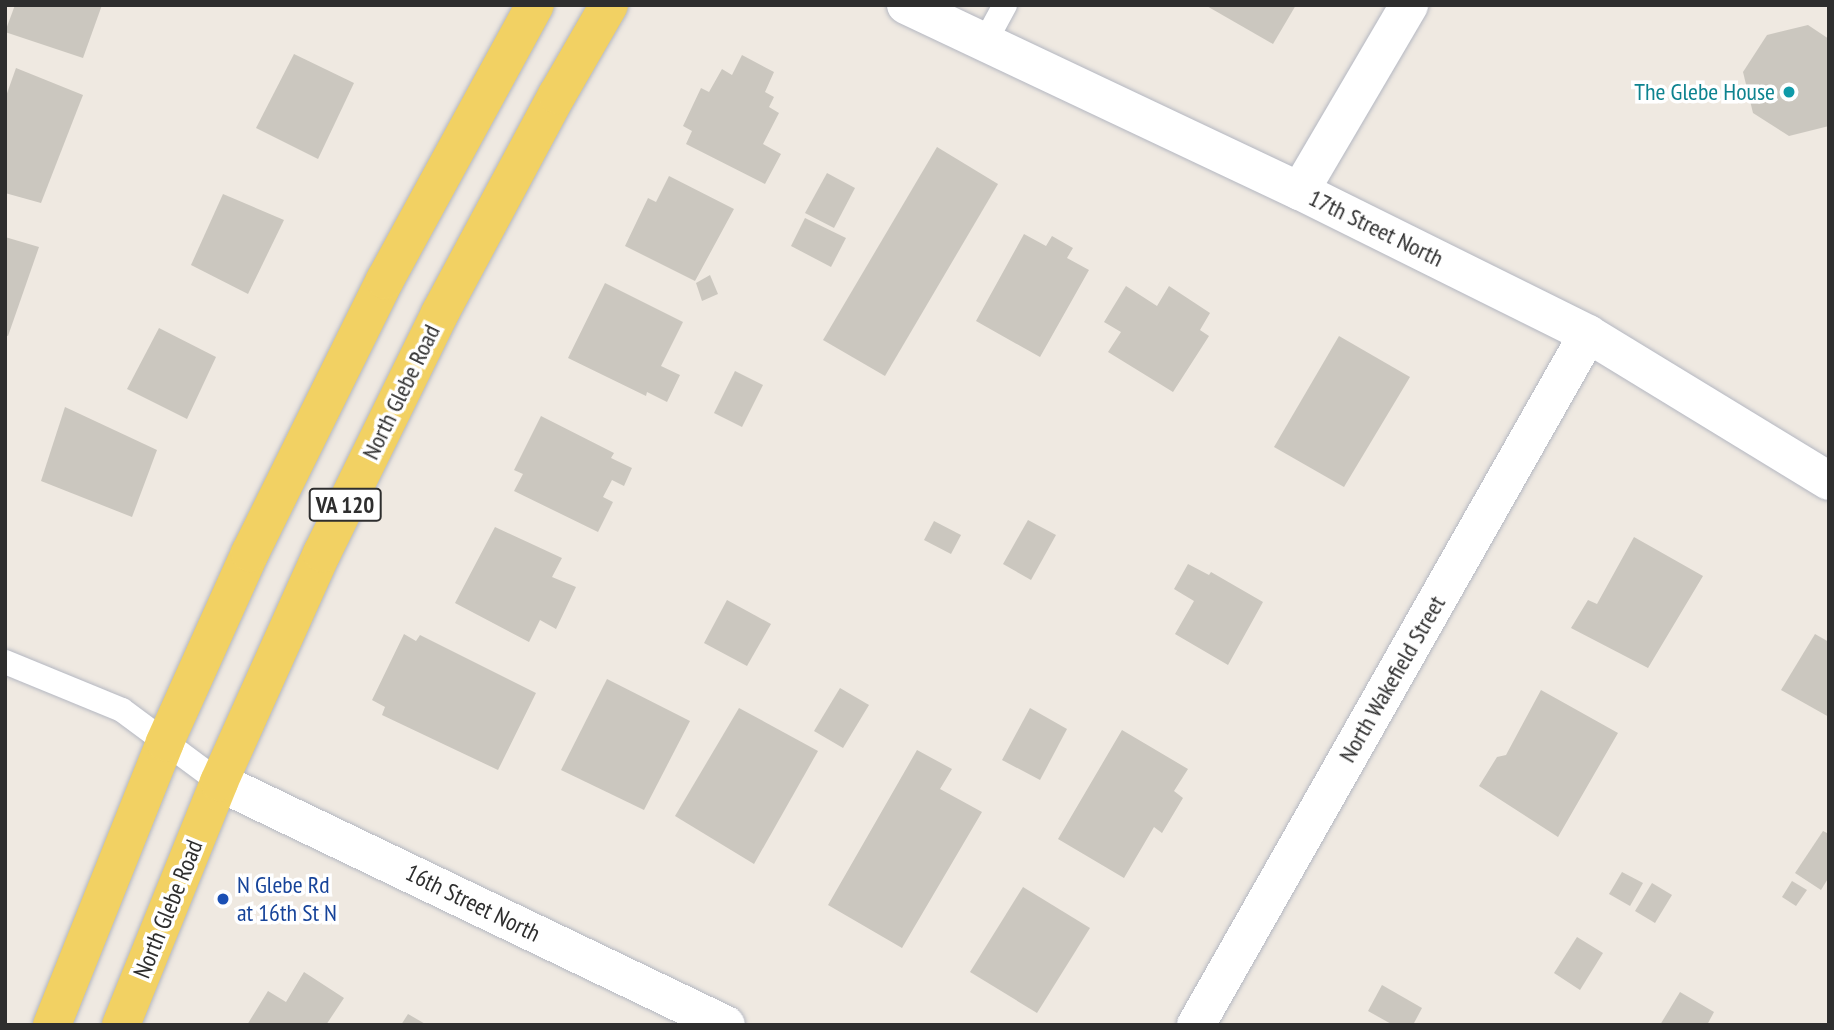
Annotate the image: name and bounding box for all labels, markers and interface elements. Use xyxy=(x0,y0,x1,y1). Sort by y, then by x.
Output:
place label: The Glebe House xyxy=(1634,78,1775,106)
marker: The Glebe House xyxy=(1781,84,1797,100)
street label: 17th Street North xyxy=(1304,183,1448,273)
street label: North Glebe Road xyxy=(356,320,446,464)
road number: VA 120 xyxy=(308,485,382,524)
street label: North Wakefield Street xyxy=(1333,591,1451,767)
street label: North Glebe Road xyxy=(127,836,209,982)
street label: 16th Street North xyxy=(401,858,545,948)
place label: N Glebe Rd at 16th St N xyxy=(237,871,337,927)
marker: N Glebe Rd at 16th St N xyxy=(215,891,231,907)

